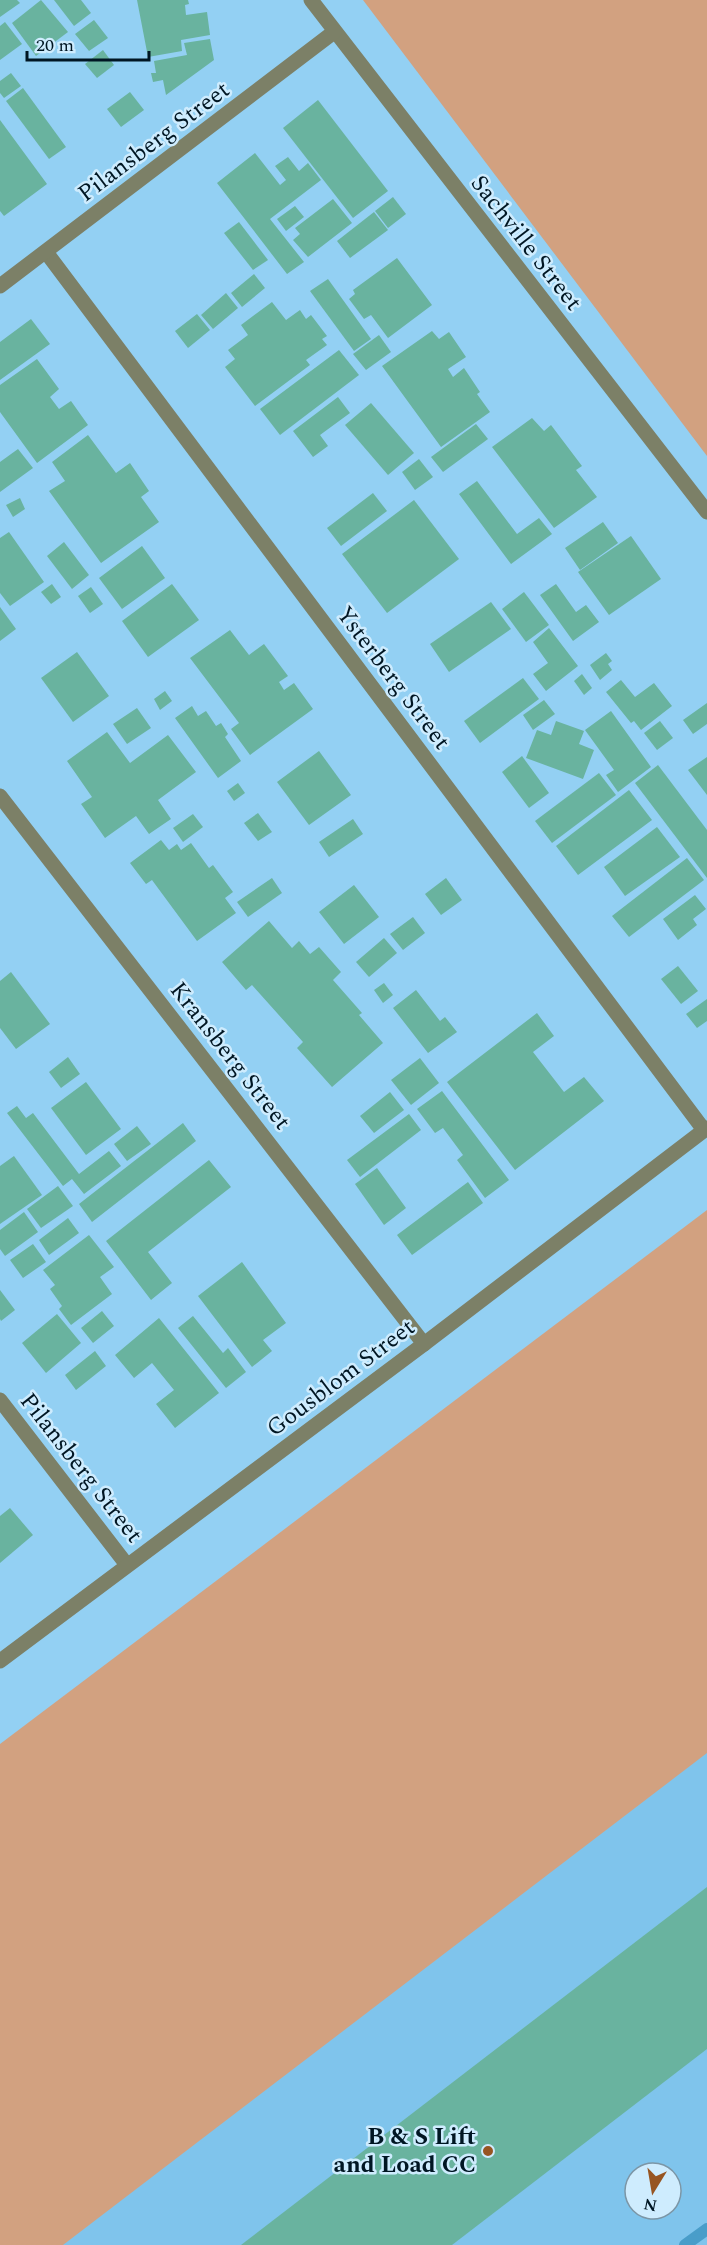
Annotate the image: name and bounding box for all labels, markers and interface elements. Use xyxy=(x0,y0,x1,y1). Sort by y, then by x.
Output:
scale bar xyxy=(27,24,148,62)
text: 20 m xyxy=(36,32,74,59)
street label: Pilansberg Street xyxy=(70,73,238,211)
street label: Sachville Street xyxy=(461,167,591,319)
street label: Ysterberg Street xyxy=(327,598,459,758)
street label: Kransberg Street xyxy=(161,974,299,1138)
street label: Gousblom Street xyxy=(259,1310,423,1446)
street label: Pilansberg Street xyxy=(11,1385,151,1551)
place label: B & S Lift and Load CC xyxy=(334,2119,476,2183)
marker: B & S Lift and Load CC xyxy=(481,2144,495,2158)
north arrow xyxy=(623,2161,683,2221)
text: N xyxy=(642,2192,659,2218)

